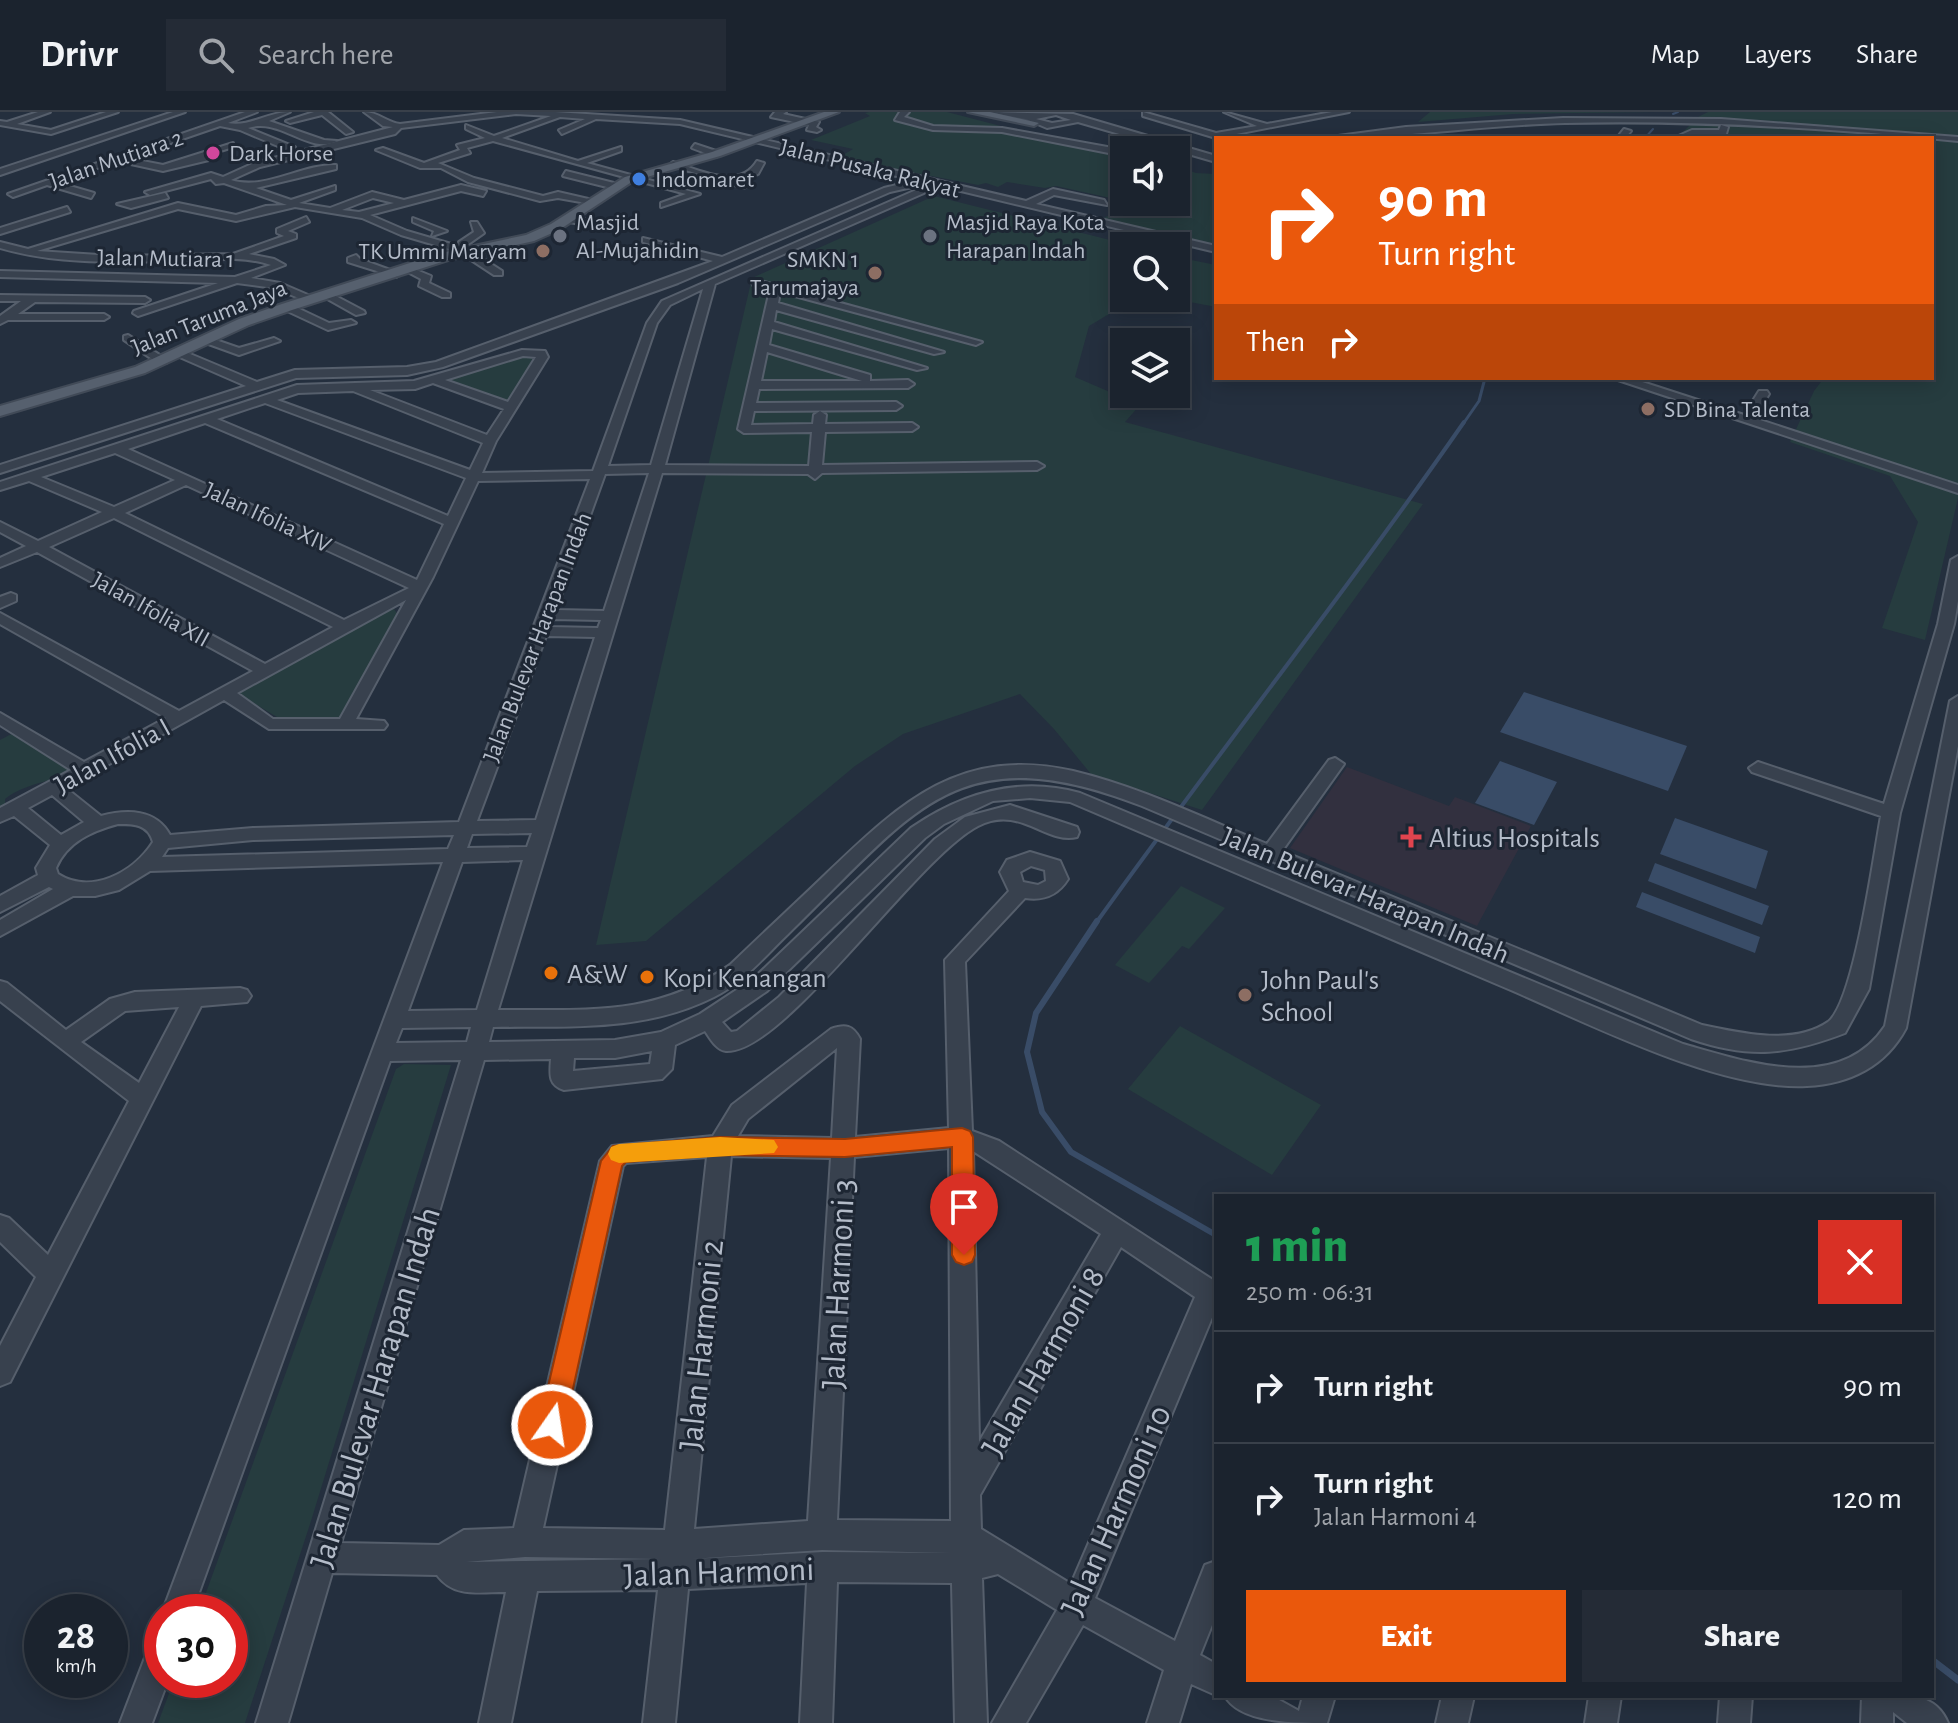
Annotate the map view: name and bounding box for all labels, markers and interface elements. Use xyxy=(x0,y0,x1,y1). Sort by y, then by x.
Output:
search box xyxy=(166,19,726,91)
icon: search xyxy=(194,33,238,77)
text: Drivr xyxy=(40,36,118,74)
text: Search here xyxy=(258,40,394,70)
text: Map xyxy=(1651,41,1700,69)
text: Layers xyxy=(1744,41,1812,69)
text: Share xyxy=(1856,41,1918,69)
street label: Jalan Mutiara 2 xyxy=(46,126,186,194)
street label: Jalan Pusaka Rakyat xyxy=(777,135,963,203)
map controls xyxy=(1110,136,1190,408)
button: sound xyxy=(1110,136,1190,216)
place label: Dark Horse xyxy=(229,142,333,166)
marker: Dark Horse xyxy=(204,144,222,162)
place label: Indomaret xyxy=(655,168,754,192)
icon: right xyxy=(1246,168,1350,272)
marker: Indomaret xyxy=(630,170,648,188)
text: 90 m xyxy=(1378,171,1488,227)
place label: Masjid Al-Mujahidin xyxy=(576,211,700,263)
place label: Masjid Raya Kota Harapan Indah xyxy=(946,211,1105,263)
marker: Masjid Al-Mujahidin xyxy=(551,227,569,245)
marker: Masjid Raya Kota Harapan Indah xyxy=(921,227,939,245)
button: search xyxy=(1110,232,1190,312)
text: Turn right xyxy=(1378,236,1515,272)
place label: TK Ummi Maryam xyxy=(358,240,527,264)
marker: TK Ummi Maryam xyxy=(534,242,552,260)
street label: Jalan Mutiara 1 xyxy=(97,246,235,272)
place label: SMKN 1 Tarumajaya xyxy=(750,248,859,300)
marker: SMKN 1 Tarumajaya xyxy=(866,264,884,282)
street label: Jalan Taruma Jaya xyxy=(128,276,290,360)
icon: right xyxy=(1321,320,1365,364)
text: Then xyxy=(1246,327,1305,357)
button: layers xyxy=(1110,328,1190,408)
place label: SD Bina Talenta xyxy=(1664,398,1810,422)
marker: SD Bina Talenta xyxy=(1639,400,1657,418)
street label: Jalan Ifolia XIV xyxy=(201,478,335,558)
street label: Jalan Bulevar Harapan Indah xyxy=(479,509,597,765)
street label: Jalan Ifolia XII xyxy=(88,568,213,652)
street label: Jalan Ifolia I xyxy=(50,714,176,800)
street label: Jalan Bulevar Harapan Indah xyxy=(1217,823,1513,969)
place label: Altius Hospitals xyxy=(1429,825,1600,853)
marker: Altius Hospitals xyxy=(1400,826,1422,848)
place label: A&W xyxy=(567,961,628,989)
marker: A&W xyxy=(542,964,560,982)
place label: Kopi Kenangan xyxy=(663,965,827,993)
place label: John Paul's School xyxy=(1261,967,1379,1027)
marker: Kopi Kenangan xyxy=(638,968,656,986)
marker: John Paul's School xyxy=(1236,986,1254,1004)
pin xyxy=(930,1173,998,1255)
street label: Jalan Harmoni 3 xyxy=(817,1178,861,1390)
icon: arrive xyxy=(942,1185,986,1229)
street label: Jalan Bulevar Harapan Indah xyxy=(305,1203,447,1572)
button: close xyxy=(1818,1220,1902,1304)
text: 1 min xyxy=(1246,1223,1348,1271)
street label: Jalan Harmoni 2 xyxy=(674,1238,730,1452)
street label: Jalan Harmoni 8 xyxy=(976,1261,1112,1463)
text: 250 m · 06:31 xyxy=(1246,1279,1374,1305)
icon: right xyxy=(1246,1365,1290,1409)
text: Turn right xyxy=(1314,1372,1433,1402)
text: 90 m xyxy=(1843,1372,1902,1402)
position arrow xyxy=(510,1383,594,1467)
street label: Jalan Harmoni 10 xyxy=(1055,1401,1178,1621)
text: Turn right xyxy=(1314,1469,1433,1499)
icon: right xyxy=(1246,1477,1290,1521)
text: 120 m xyxy=(1833,1484,1902,1514)
text: Jalan Harmoni 4 xyxy=(1314,1504,1477,1530)
street label: Jalan Harmoni xyxy=(623,1553,815,1593)
button: Exit xyxy=(1246,1590,1566,1682)
button: Share xyxy=(1582,1590,1902,1682)
speed limit sign: 30 xyxy=(144,1594,248,1698)
text: 28 xyxy=(57,1616,95,1656)
text: km/h xyxy=(55,1656,97,1676)

